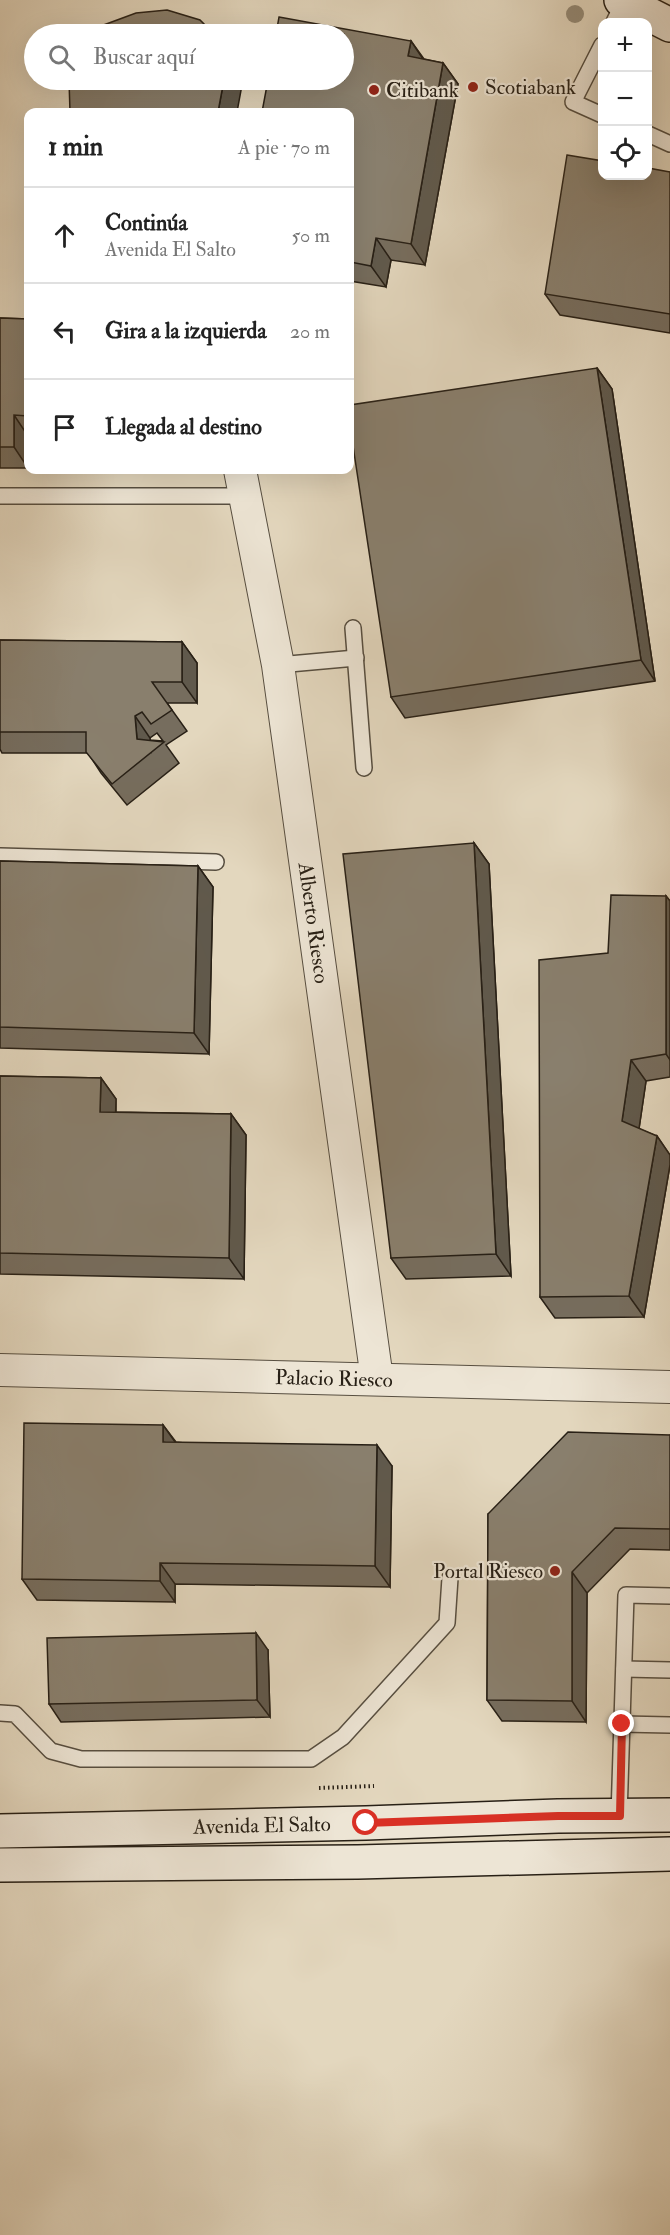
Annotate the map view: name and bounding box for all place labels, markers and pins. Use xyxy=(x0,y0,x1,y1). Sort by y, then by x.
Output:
place label: Scotiabank xyxy=(485,74,576,101)
place label: Citibank xyxy=(386,77,459,104)
marker: Scotiabank xyxy=(466,80,480,94)
marker: Citibank xyxy=(367,83,381,97)
place label: Portal Riesco xyxy=(433,1558,543,1585)
marker: Portal Riesco xyxy=(548,1564,562,1578)

